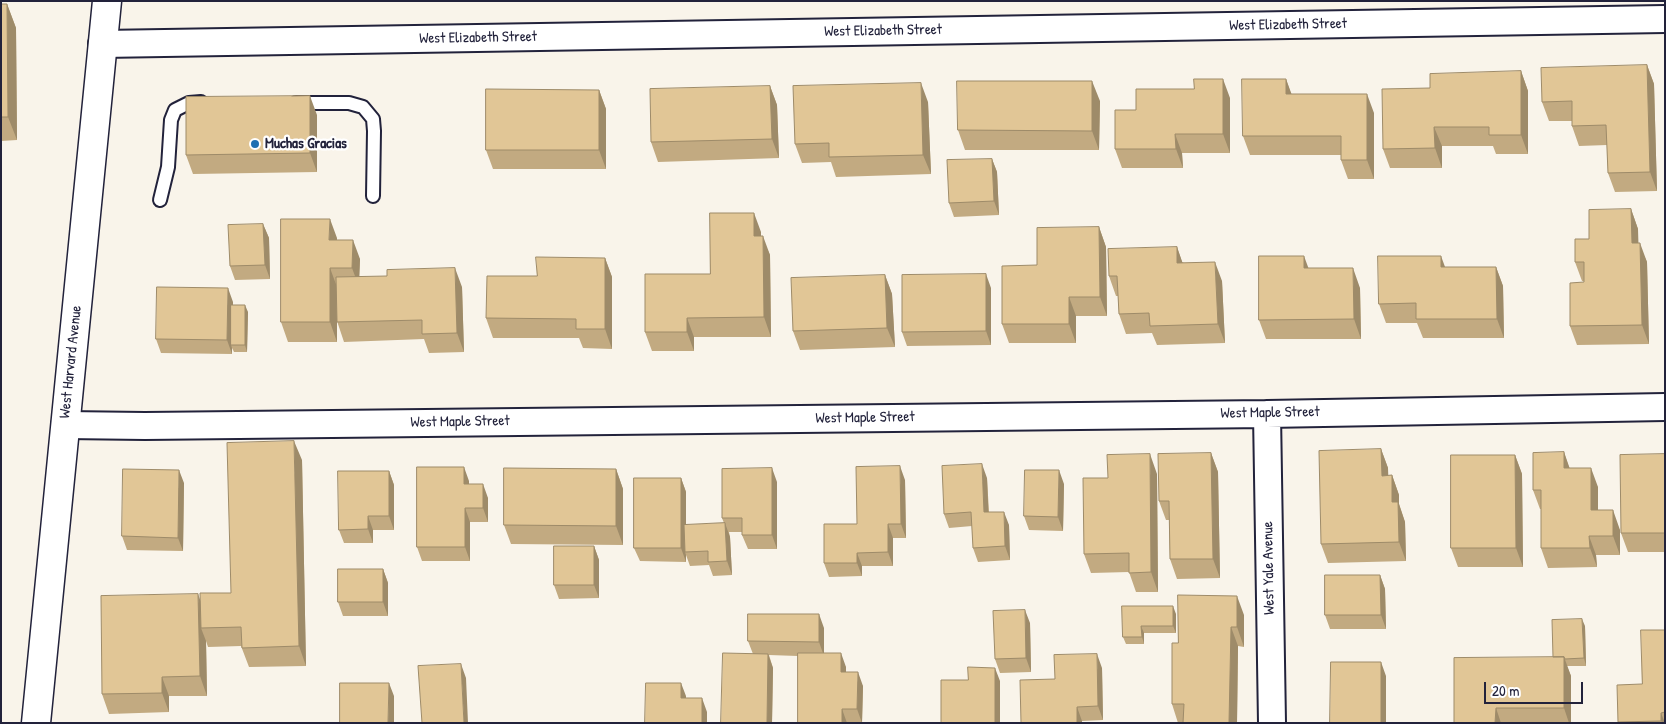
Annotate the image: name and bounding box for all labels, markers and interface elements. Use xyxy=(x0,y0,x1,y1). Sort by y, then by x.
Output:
street label: West Elizabeth Street xyxy=(1229,15,1347,35)
street label: West Elizabeth Street xyxy=(824,21,942,41)
street label: West Elizabeth Street xyxy=(419,28,537,48)
place label: Muchas Gracias xyxy=(265,135,347,153)
marker: Muchas Gracias xyxy=(249,138,261,150)
street label: West Harvard Avenue xyxy=(56,305,86,419)
street label: West Maple Street xyxy=(1220,403,1320,423)
street label: West Maple Street xyxy=(815,408,915,428)
street label: West Maple Street xyxy=(410,412,510,432)
street label: West Yale Avenue xyxy=(1259,521,1279,615)
scale bar xyxy=(1486,672,1585,704)
text: 20 m xyxy=(1492,680,1519,701)

